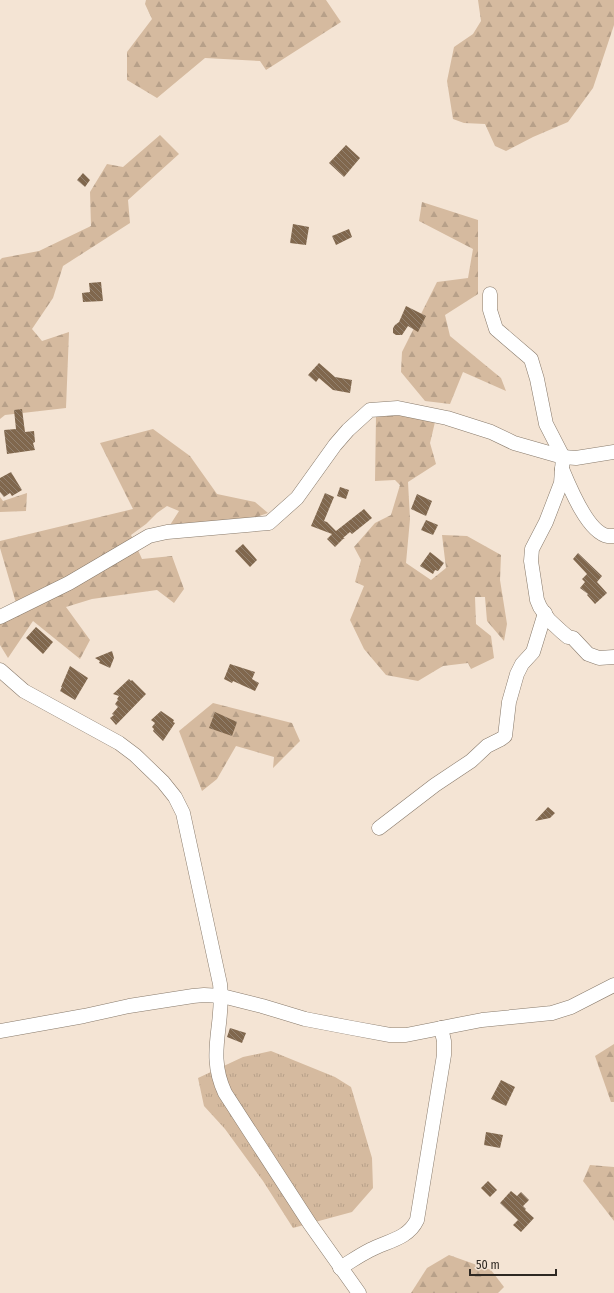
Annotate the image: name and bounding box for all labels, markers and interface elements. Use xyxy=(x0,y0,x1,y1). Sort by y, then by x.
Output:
scale bar xyxy=(470,1251,556,1277)
text: 50 m xyxy=(476,1258,500,1272)

